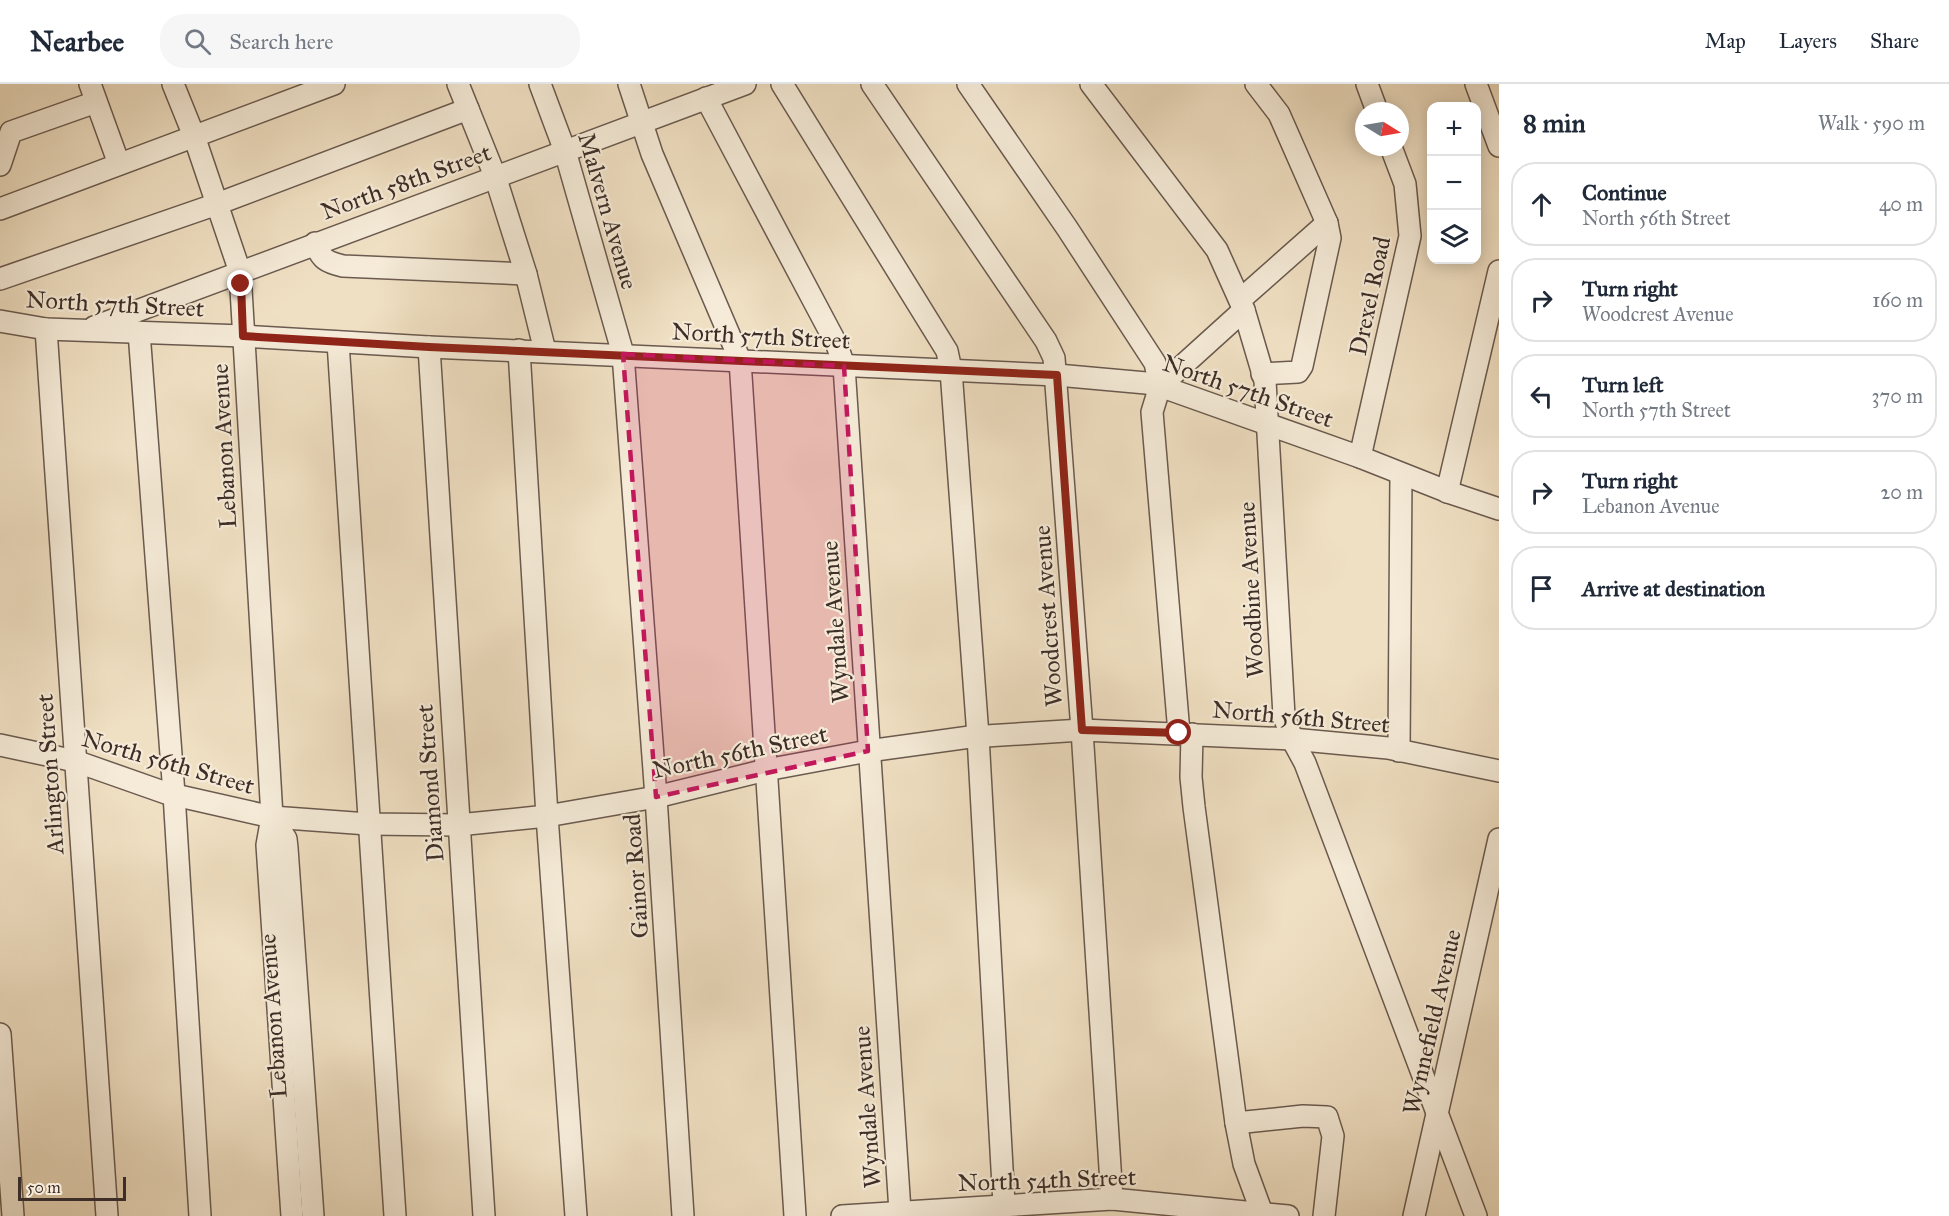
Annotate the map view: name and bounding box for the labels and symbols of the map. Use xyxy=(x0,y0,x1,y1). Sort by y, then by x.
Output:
north arrow xyxy=(1355,102,1409,156)
street label: Malvern Avenue xyxy=(571,129,645,293)
street label: North 58th Street xyxy=(317,137,496,227)
street label: Drexel Road xyxy=(1343,234,1397,358)
route end xyxy=(227,270,253,296)
street label: North 57th Street xyxy=(25,284,206,324)
street label: North 57th Street xyxy=(671,316,852,356)
street label: North 57th Street xyxy=(1159,348,1338,434)
street label: Lebanon Avenue xyxy=(205,363,243,529)
street label: Woodbine Avenue xyxy=(1231,501,1271,679)
street label: Woodcrest Avenue xyxy=(1027,524,1069,708)
street label: Wyndale Avenue xyxy=(814,540,856,704)
street label: Arlington Street xyxy=(29,692,71,856)
street label: North 56th Street xyxy=(1211,694,1392,740)
street label: Diamond Street xyxy=(409,703,450,863)
street label: North 56th Street xyxy=(650,719,831,785)
route start xyxy=(1165,719,1191,745)
street label: North 56th Street xyxy=(78,723,258,801)
street label: Gainor Road xyxy=(617,813,655,939)
street label: Wynnefield Avenue xyxy=(1396,926,1468,1118)
street label: Lebanon Avenue xyxy=(252,933,294,1099)
street label: Wyndale Avenue xyxy=(846,1025,888,1189)
street label: North 54th Street xyxy=(957,1162,1137,1198)
scale bar xyxy=(18,1174,126,1202)

